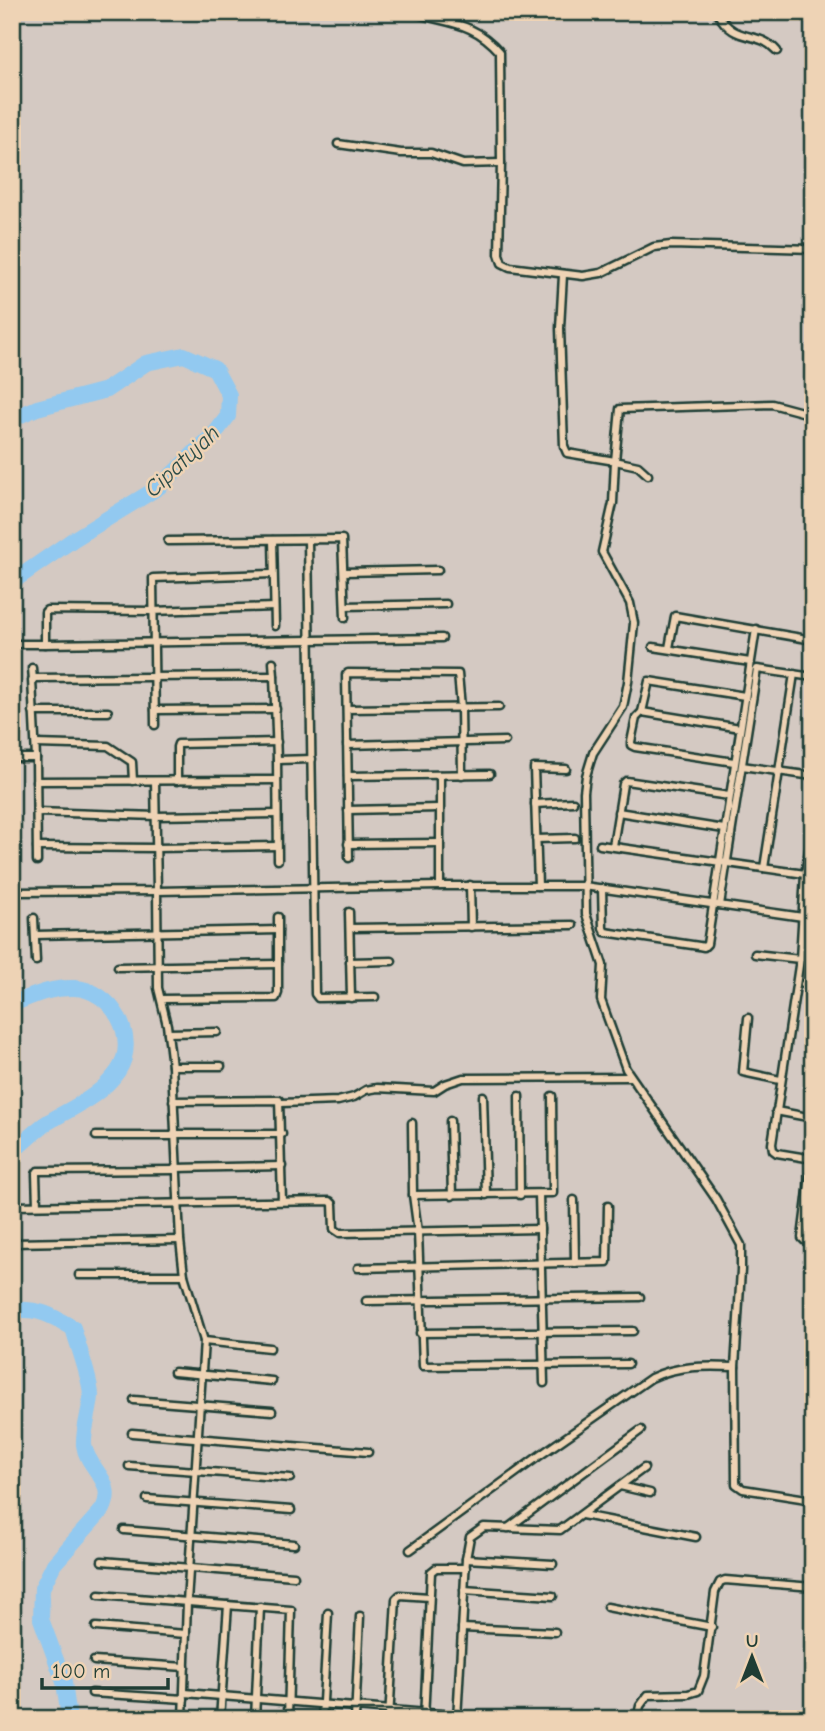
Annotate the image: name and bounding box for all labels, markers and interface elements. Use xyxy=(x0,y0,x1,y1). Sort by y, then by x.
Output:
water label: Cipatujah xyxy=(139,419,225,503)
north arrow xyxy=(716,1622,786,1692)
text: U xyxy=(746,1630,758,1652)
scale bar xyxy=(42,1647,168,1691)
text: 100 m xyxy=(52,1659,110,1683)

